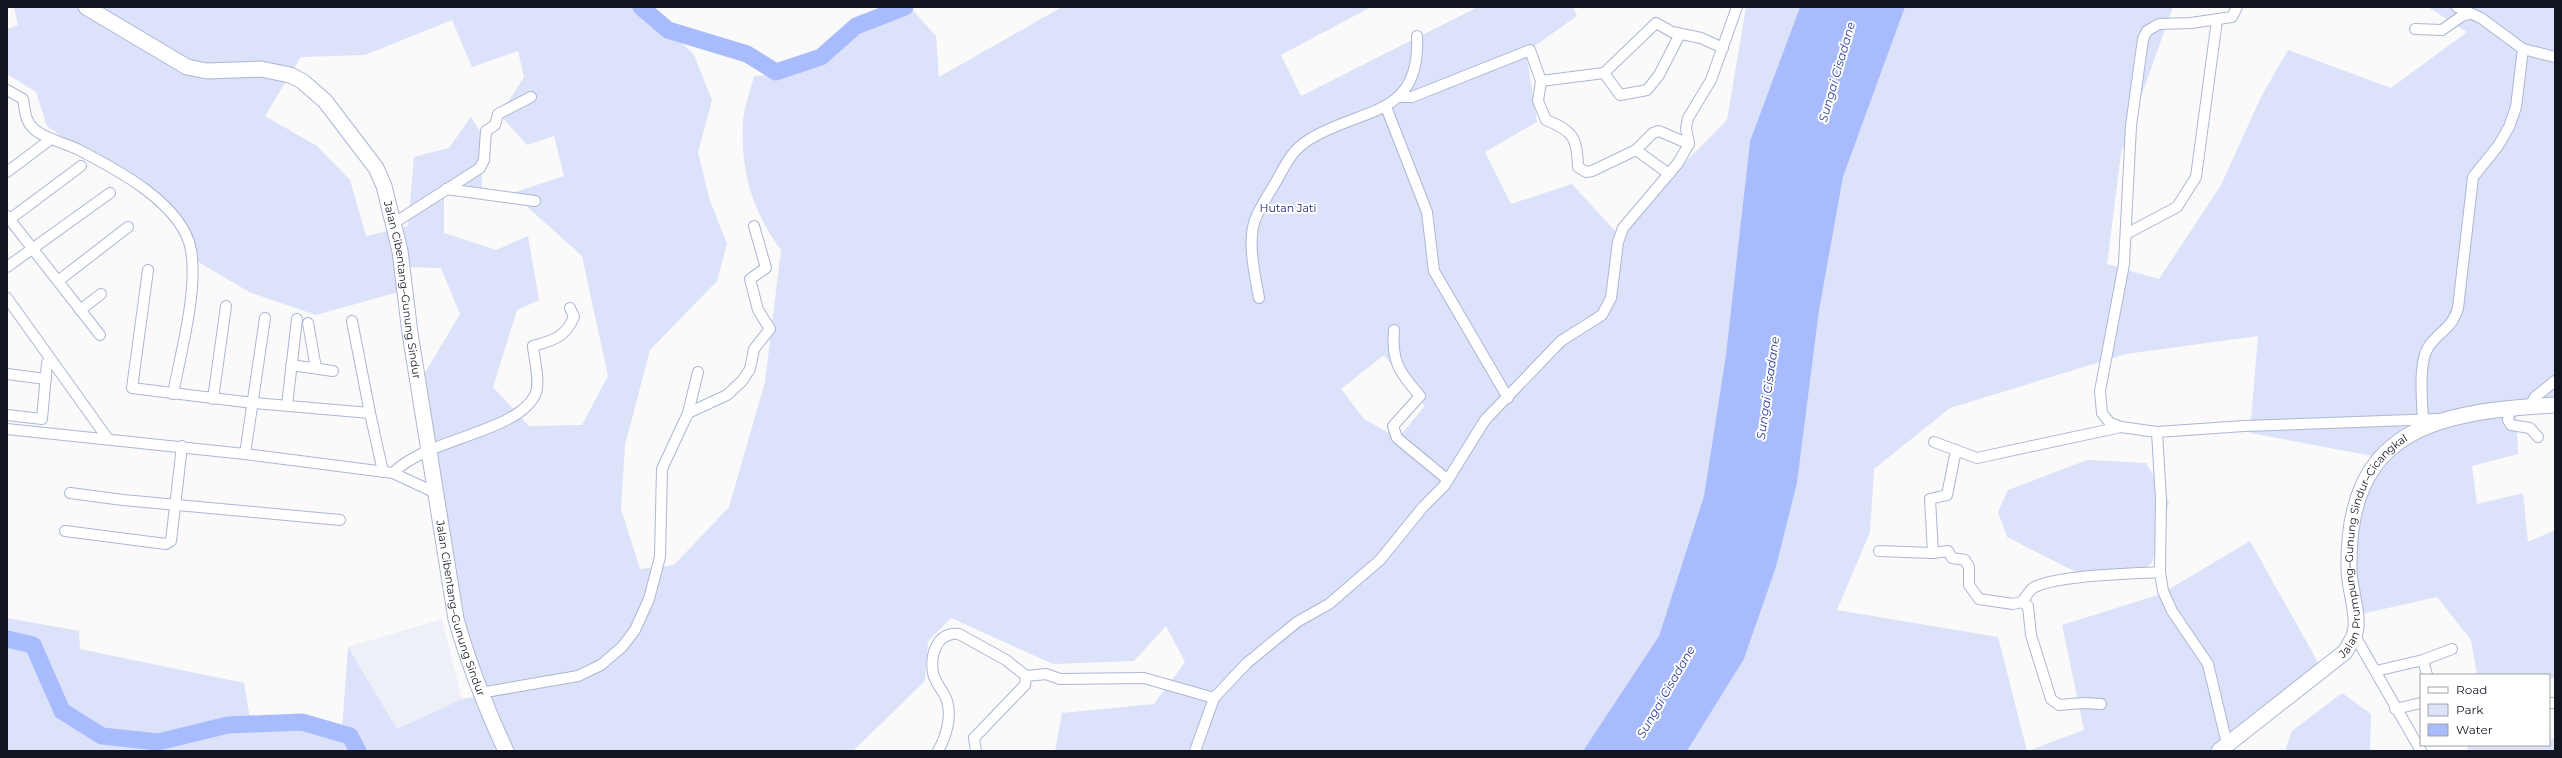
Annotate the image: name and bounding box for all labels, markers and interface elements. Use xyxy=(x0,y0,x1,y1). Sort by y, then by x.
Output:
water label: Sungai Cisadane xyxy=(1815,20,1858,124)
street label: Jalan Cibentang–Gunung Sindur xyxy=(381,198,424,380)
park label: Hutan Jati xyxy=(1260,201,1316,215)
water label: Sungai Cisadane xyxy=(1753,336,1782,440)
street label: Jalan Prumpung–Gunung Sindur–Cicangkal xyxy=(2335,431,2410,662)
street label: Jalan Cibentang–Gunung Sindur xyxy=(433,518,489,698)
water label: Sungai Cisadane xyxy=(1633,643,1698,740)
legend xyxy=(2420,674,2550,746)
text: Road xyxy=(2456,682,2487,697)
text: Park xyxy=(2456,702,2484,717)
text: Water xyxy=(2456,722,2493,737)

